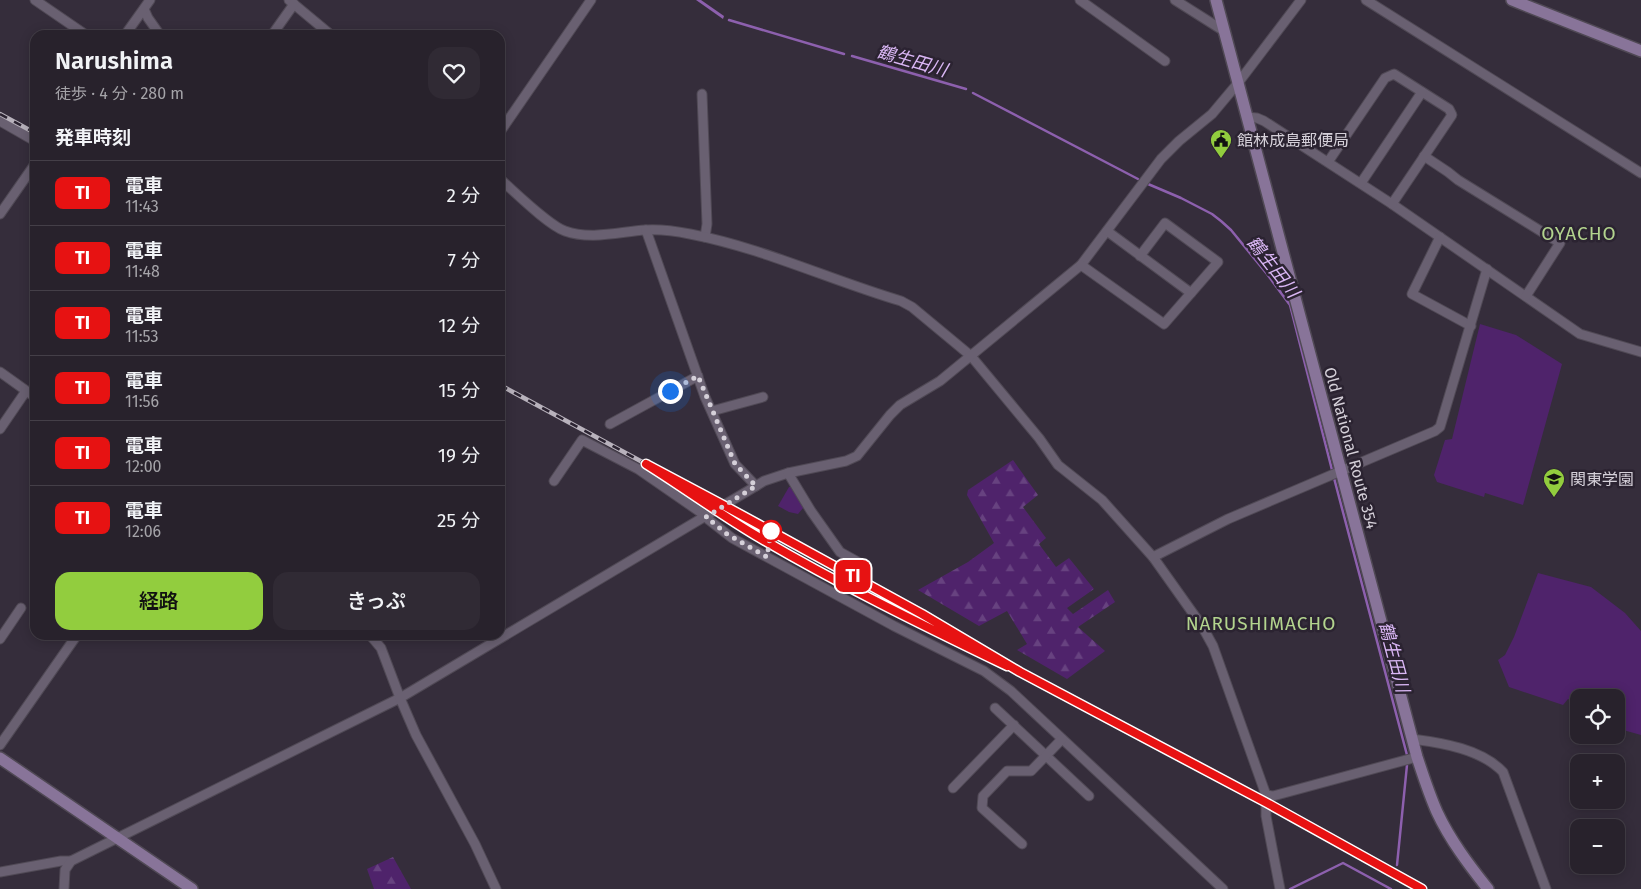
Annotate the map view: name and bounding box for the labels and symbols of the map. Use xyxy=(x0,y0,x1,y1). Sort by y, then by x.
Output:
water label: 鶴生田川 xyxy=(874,41,952,82)
public building icon: 館林成島郵便局 xyxy=(1209,128,1233,159)
place label: 館林成島郵便局 xyxy=(1237,131,1349,150)
district label: OYACHO xyxy=(1541,222,1617,245)
water label: 鶴生田川 xyxy=(1242,232,1305,304)
street label: Old National Route 354 xyxy=(1320,365,1382,531)
your location xyxy=(658,379,683,404)
school or university icon: 関東学園 xyxy=(1542,467,1566,498)
place label: 関東学園 xyxy=(1570,470,1634,489)
unlabelled marker xyxy=(760,520,782,542)
line badge: TI xyxy=(830,560,876,592)
district label: NARUSHIMACHO xyxy=(1186,612,1336,635)
water label: 鶴生田川 xyxy=(1374,619,1414,697)

